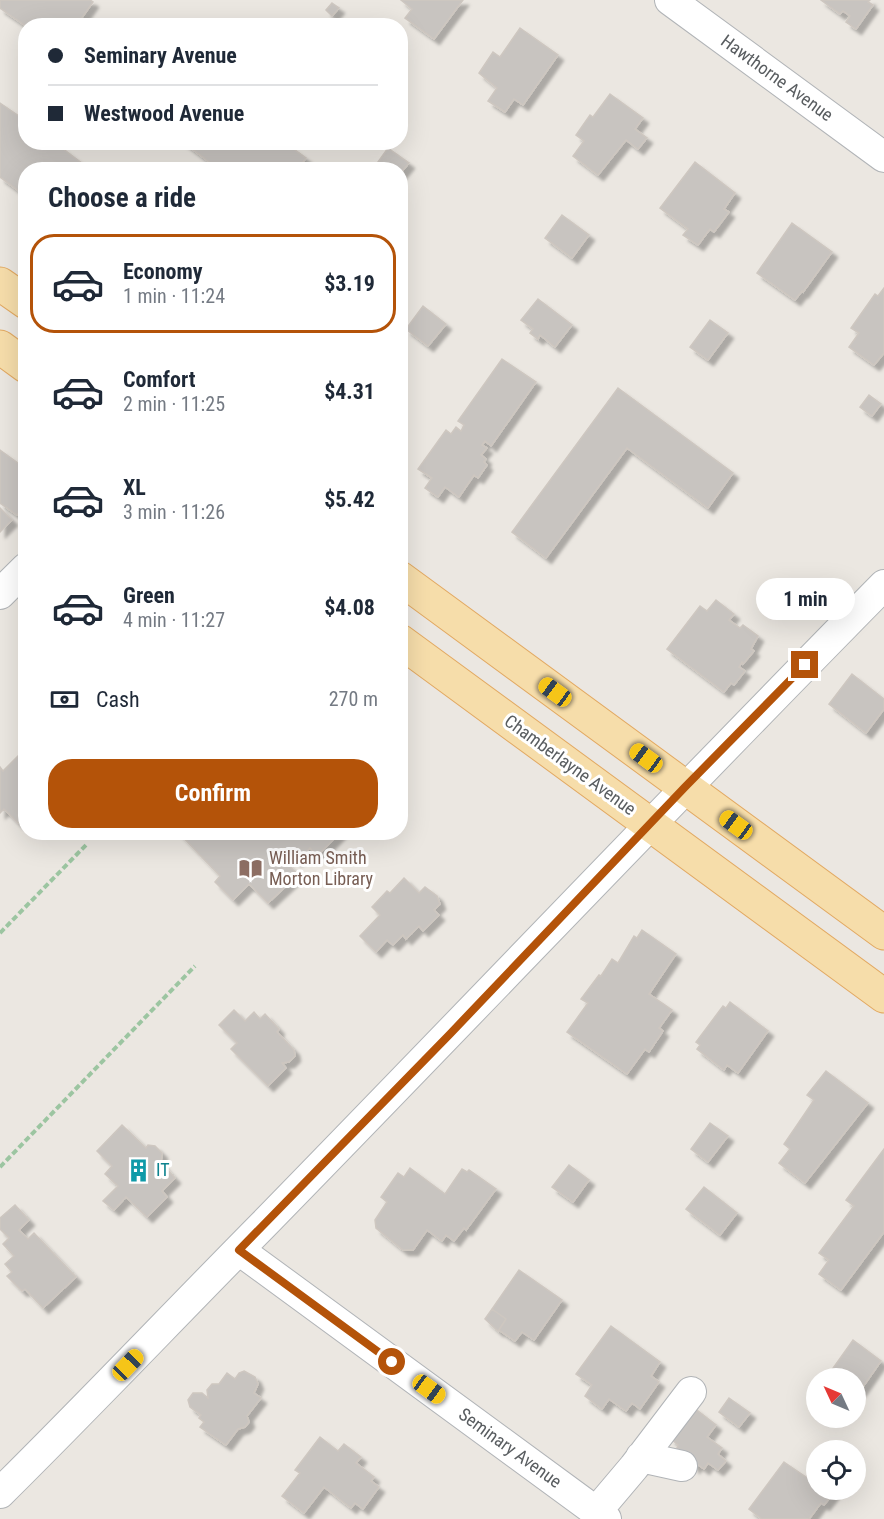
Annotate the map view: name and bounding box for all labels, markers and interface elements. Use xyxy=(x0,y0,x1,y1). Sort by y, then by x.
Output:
street label: Hawthorne Avenue xyxy=(717,30,837,125)
text: Seminary Avenue xyxy=(84,43,237,68)
text: Westwood Avenue xyxy=(84,101,244,126)
text: Choose a ride xyxy=(48,182,196,214)
icon: car xyxy=(51,257,105,311)
text: Economy xyxy=(123,259,203,284)
text: $3.19 xyxy=(324,271,375,296)
text: 1 min · 11:24 xyxy=(123,284,225,308)
icon: car xyxy=(51,365,105,419)
text: Comfort xyxy=(123,367,196,392)
text: $4.31 xyxy=(324,379,375,404)
text: 2 min · 11:25 xyxy=(123,392,225,416)
icon: car xyxy=(51,473,105,527)
text: XL xyxy=(123,475,146,500)
text: $5.42 xyxy=(324,487,375,512)
text: 3 min · 11:26 xyxy=(123,500,225,524)
callout: 1 min xyxy=(756,578,854,620)
icon: car xyxy=(51,581,105,635)
text: Green xyxy=(123,583,175,608)
text: 1 min xyxy=(783,587,828,611)
text: $4.08 xyxy=(324,595,375,620)
text: 4 min · 11:27 xyxy=(123,608,225,632)
route end xyxy=(791,651,818,678)
car xyxy=(535,674,575,710)
icon: cash xyxy=(48,683,81,716)
text: Cash xyxy=(96,687,140,712)
text: 270 m xyxy=(329,687,378,711)
street label: Chamberlayne Avenue xyxy=(501,710,640,819)
car xyxy=(626,740,666,776)
button: Confirm xyxy=(48,759,378,828)
car xyxy=(716,807,756,843)
place label: William Smith Morton Library xyxy=(269,847,374,889)
library icon: William Smith Morton Library xyxy=(238,855,264,881)
building icon: IT xyxy=(125,1157,151,1183)
place label: IT xyxy=(156,1159,170,1180)
car xyxy=(109,1346,147,1384)
route start xyxy=(378,1348,405,1375)
north arrow xyxy=(806,1368,866,1428)
map controls xyxy=(806,1368,866,1500)
car xyxy=(409,1371,449,1407)
street label: Seminary Avenue xyxy=(455,1403,566,1492)
button: locate xyxy=(806,1440,866,1500)

